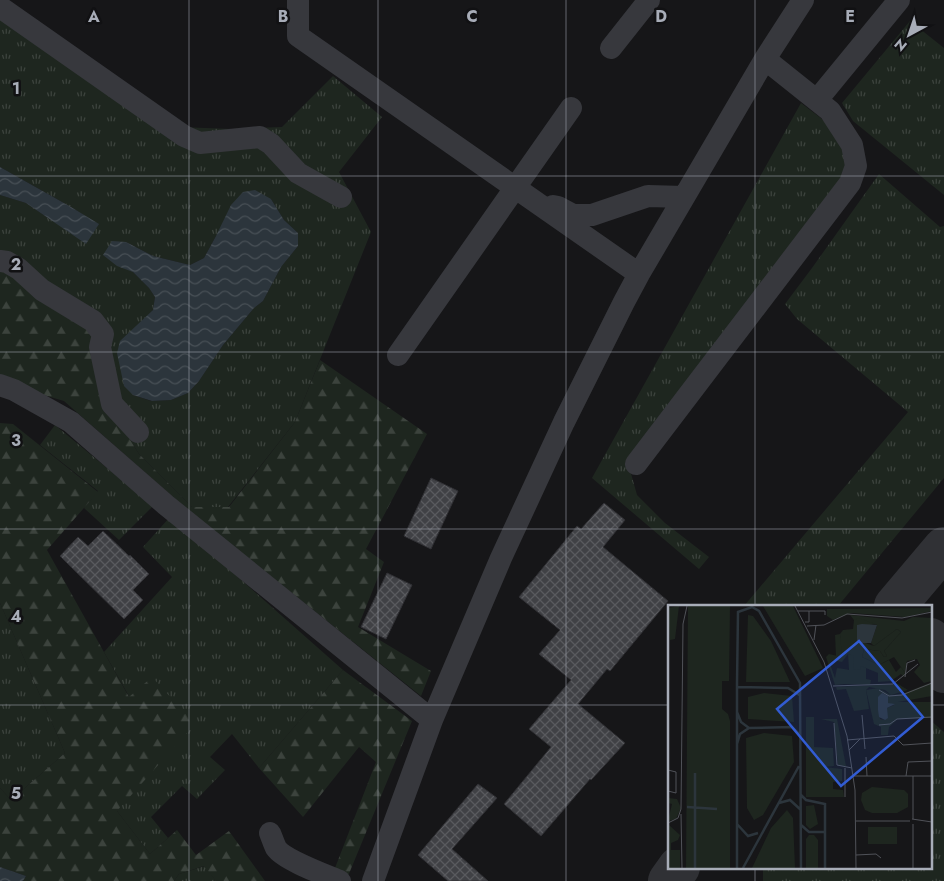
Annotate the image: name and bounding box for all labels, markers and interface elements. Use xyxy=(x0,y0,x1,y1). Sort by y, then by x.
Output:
text: A xyxy=(87,5,100,28)
text: B xyxy=(278,5,288,28)
text: C xyxy=(466,5,478,28)
text: D xyxy=(655,5,667,28)
text: E xyxy=(845,5,855,28)
north arrow xyxy=(884,10,934,60)
text: N xyxy=(890,34,911,56)
text: 1 xyxy=(12,77,20,100)
text: 2 xyxy=(11,253,21,276)
text: 3 xyxy=(11,429,21,452)
text: 4 xyxy=(10,605,22,628)
inset map xyxy=(668,605,932,868)
text: 5 xyxy=(11,782,21,805)

